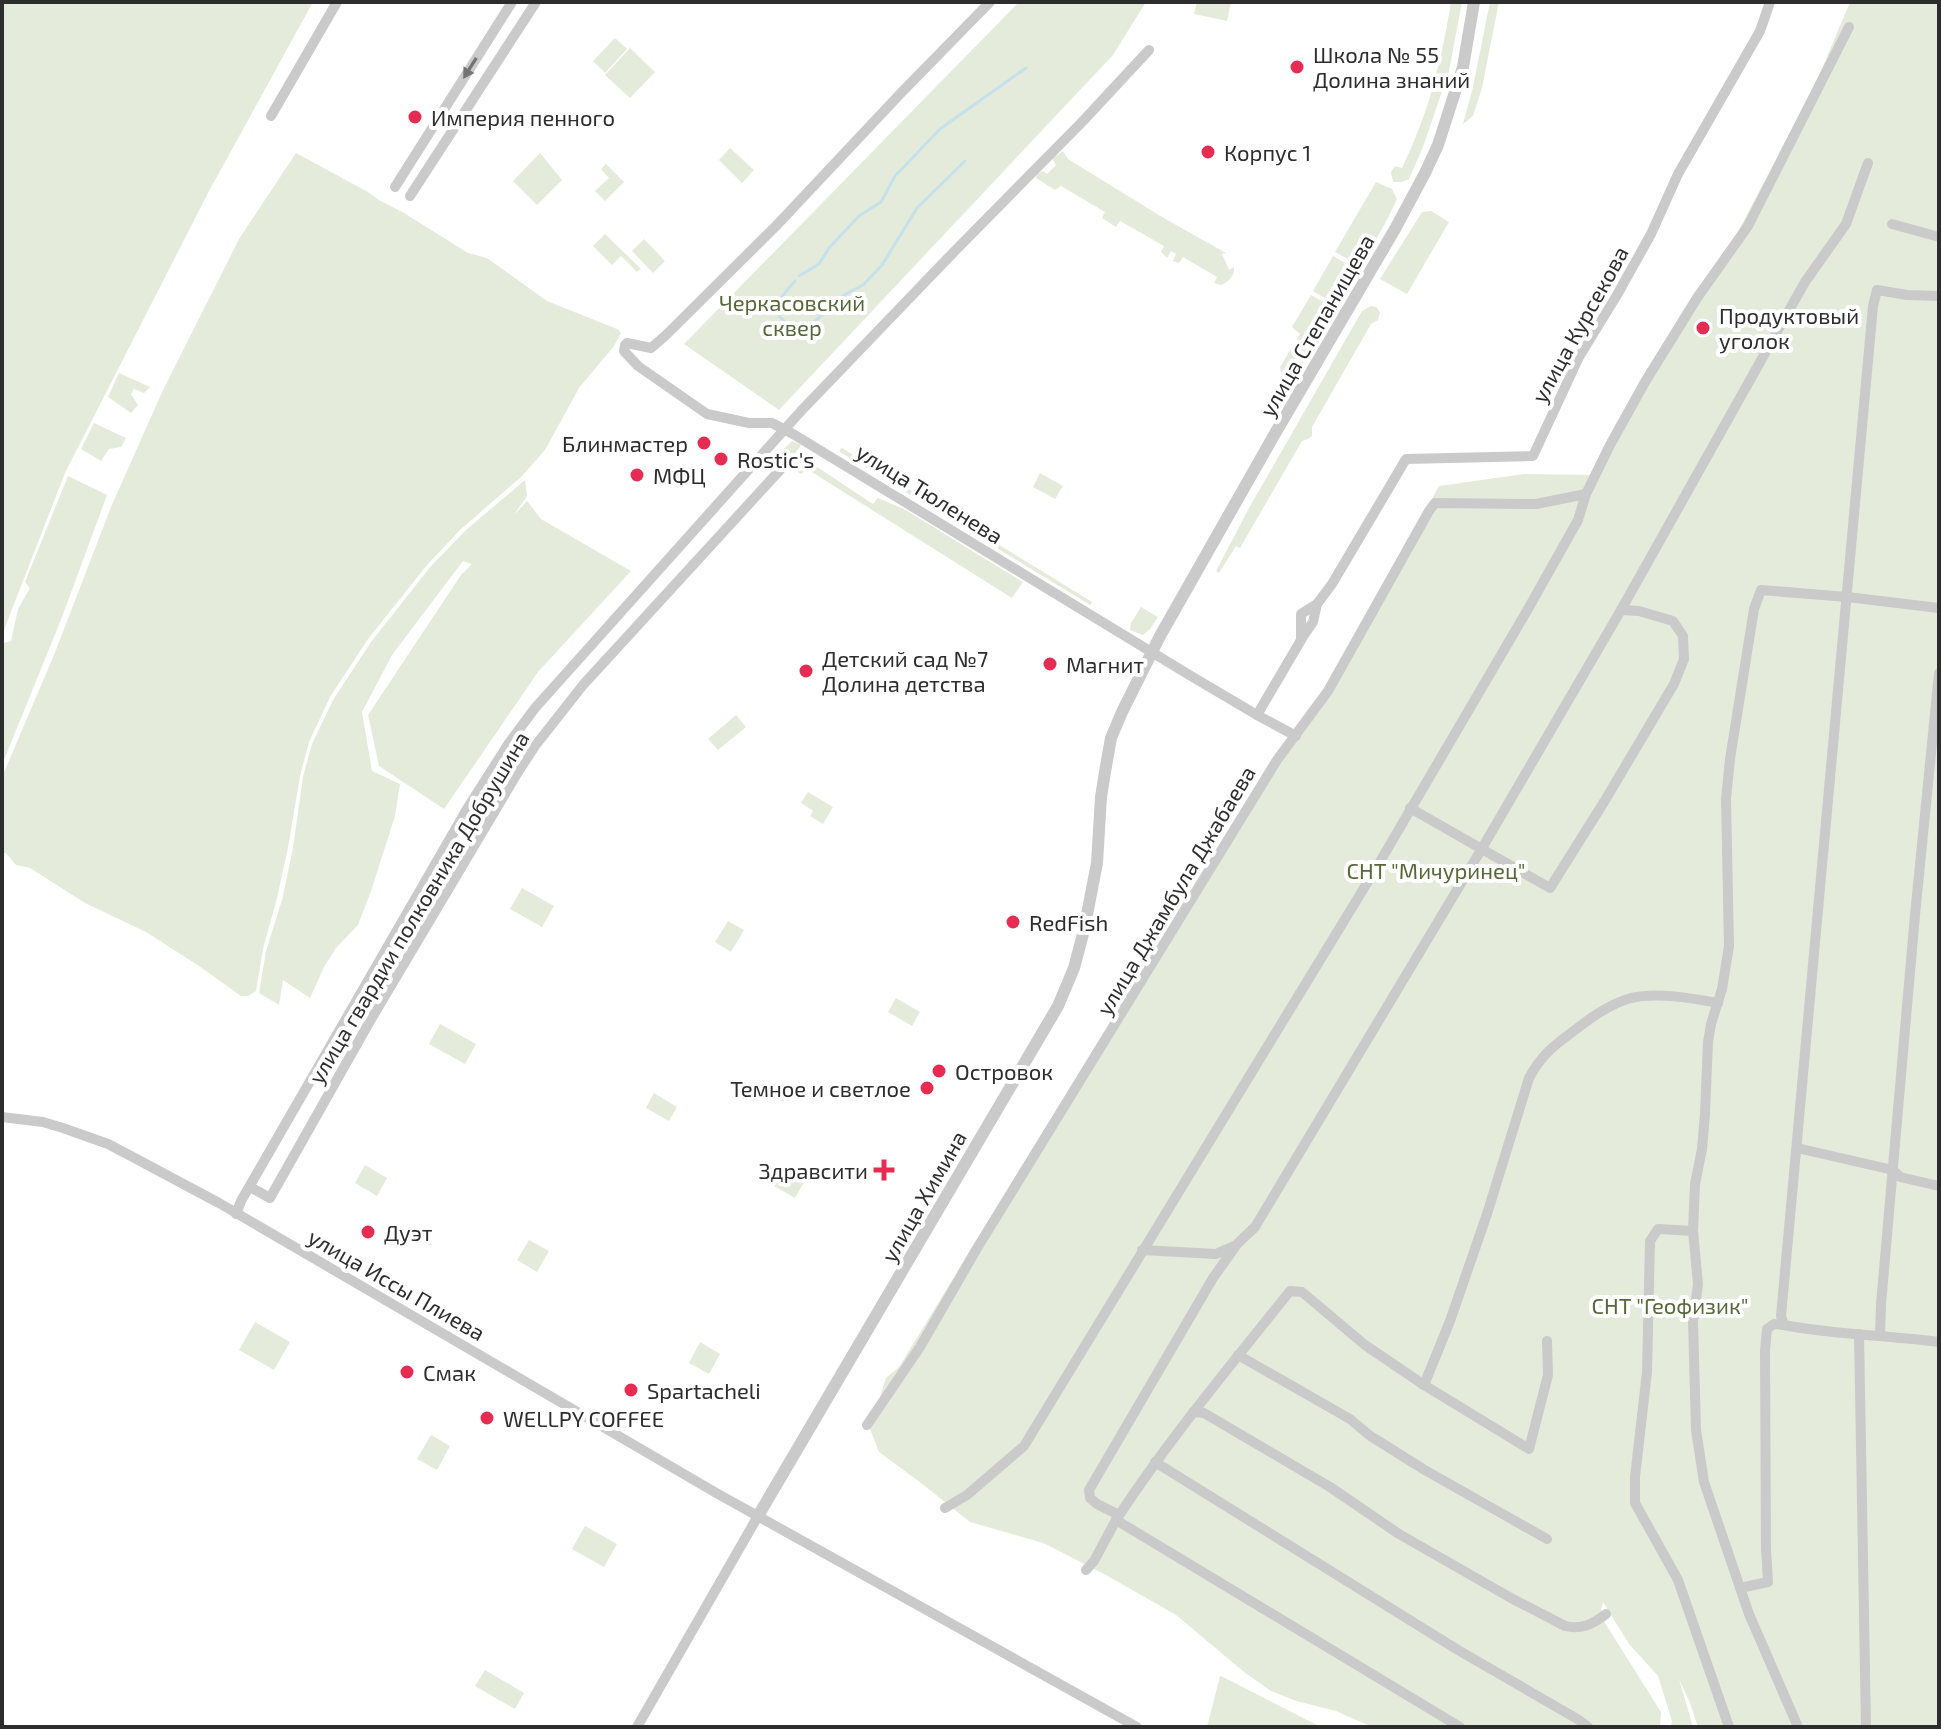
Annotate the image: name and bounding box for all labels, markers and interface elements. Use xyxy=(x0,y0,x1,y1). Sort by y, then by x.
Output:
place label: Школа № 55 Долина знаний xyxy=(1313,41,1470,92)
one-way arrow xyxy=(464,57,478,79)
marker: Школа № 55 Долина знаний xyxy=(1288,58,1306,76)
place label: Империя пенного xyxy=(431,104,615,130)
marker: Империя пенного xyxy=(406,108,424,126)
place label: Корпус 1 xyxy=(1224,139,1311,166)
marker: Корпус 1 xyxy=(1199,143,1217,161)
street label: улица Степанищева xyxy=(1253,229,1380,421)
street label: улица Курсекова xyxy=(1525,241,1634,407)
park label: Черкасовский сквер xyxy=(719,289,865,340)
place label: Продуктовый уголок xyxy=(1719,302,1859,354)
marker: Продуктовый уголок xyxy=(1694,319,1712,337)
place label: Блинмастер xyxy=(562,430,688,456)
marker: Блинмастер xyxy=(695,434,713,452)
street label: улица Тюленева xyxy=(851,437,1008,549)
place label: Rostic's xyxy=(737,446,815,472)
marker: Rostic's xyxy=(712,450,730,468)
place label: МФЦ xyxy=(653,462,706,488)
marker: МФЦ xyxy=(628,466,646,484)
place label: Детский сад №7 Долина детства xyxy=(822,645,988,696)
place label: Магнит xyxy=(1066,651,1144,677)
marker: Магнит xyxy=(1041,655,1059,673)
marker: Детский сад №7 Долина детства xyxy=(797,662,815,680)
street label: улица гвардии полковника Добрушина xyxy=(302,726,535,1088)
street label: улица Джамбула Джабаева xyxy=(1090,761,1261,1020)
park label: СНТ "Мичуринец" xyxy=(1346,857,1526,884)
place label: RedFish xyxy=(1029,909,1108,935)
marker: RedFish xyxy=(1004,913,1022,931)
place label: Островок xyxy=(955,1058,1053,1084)
marker: Островок xyxy=(930,1062,948,1080)
place label: Темное и светлое xyxy=(730,1075,911,1101)
marker: Темное и светлое xyxy=(918,1079,936,1097)
street label: улица Химина xyxy=(875,1126,972,1267)
place label: Здравсити xyxy=(758,1157,868,1183)
marker: Здравсити xyxy=(875,1161,893,1179)
place label: Дуэт xyxy=(384,1219,433,1246)
street label: улица Иссы Плиева xyxy=(303,1223,490,1346)
marker: Дуэт xyxy=(359,1223,377,1241)
park label: СНТ "Геофизик" xyxy=(1592,1292,1748,1318)
place label: Смак xyxy=(423,1359,476,1385)
marker: Смак xyxy=(398,1363,416,1381)
place label: Spartacheli xyxy=(647,1377,761,1403)
marker: Spartacheli xyxy=(622,1381,640,1399)
place label: WELLPY COFFEE xyxy=(503,1405,664,1431)
marker: WELLPY COFFEE xyxy=(478,1409,496,1427)

